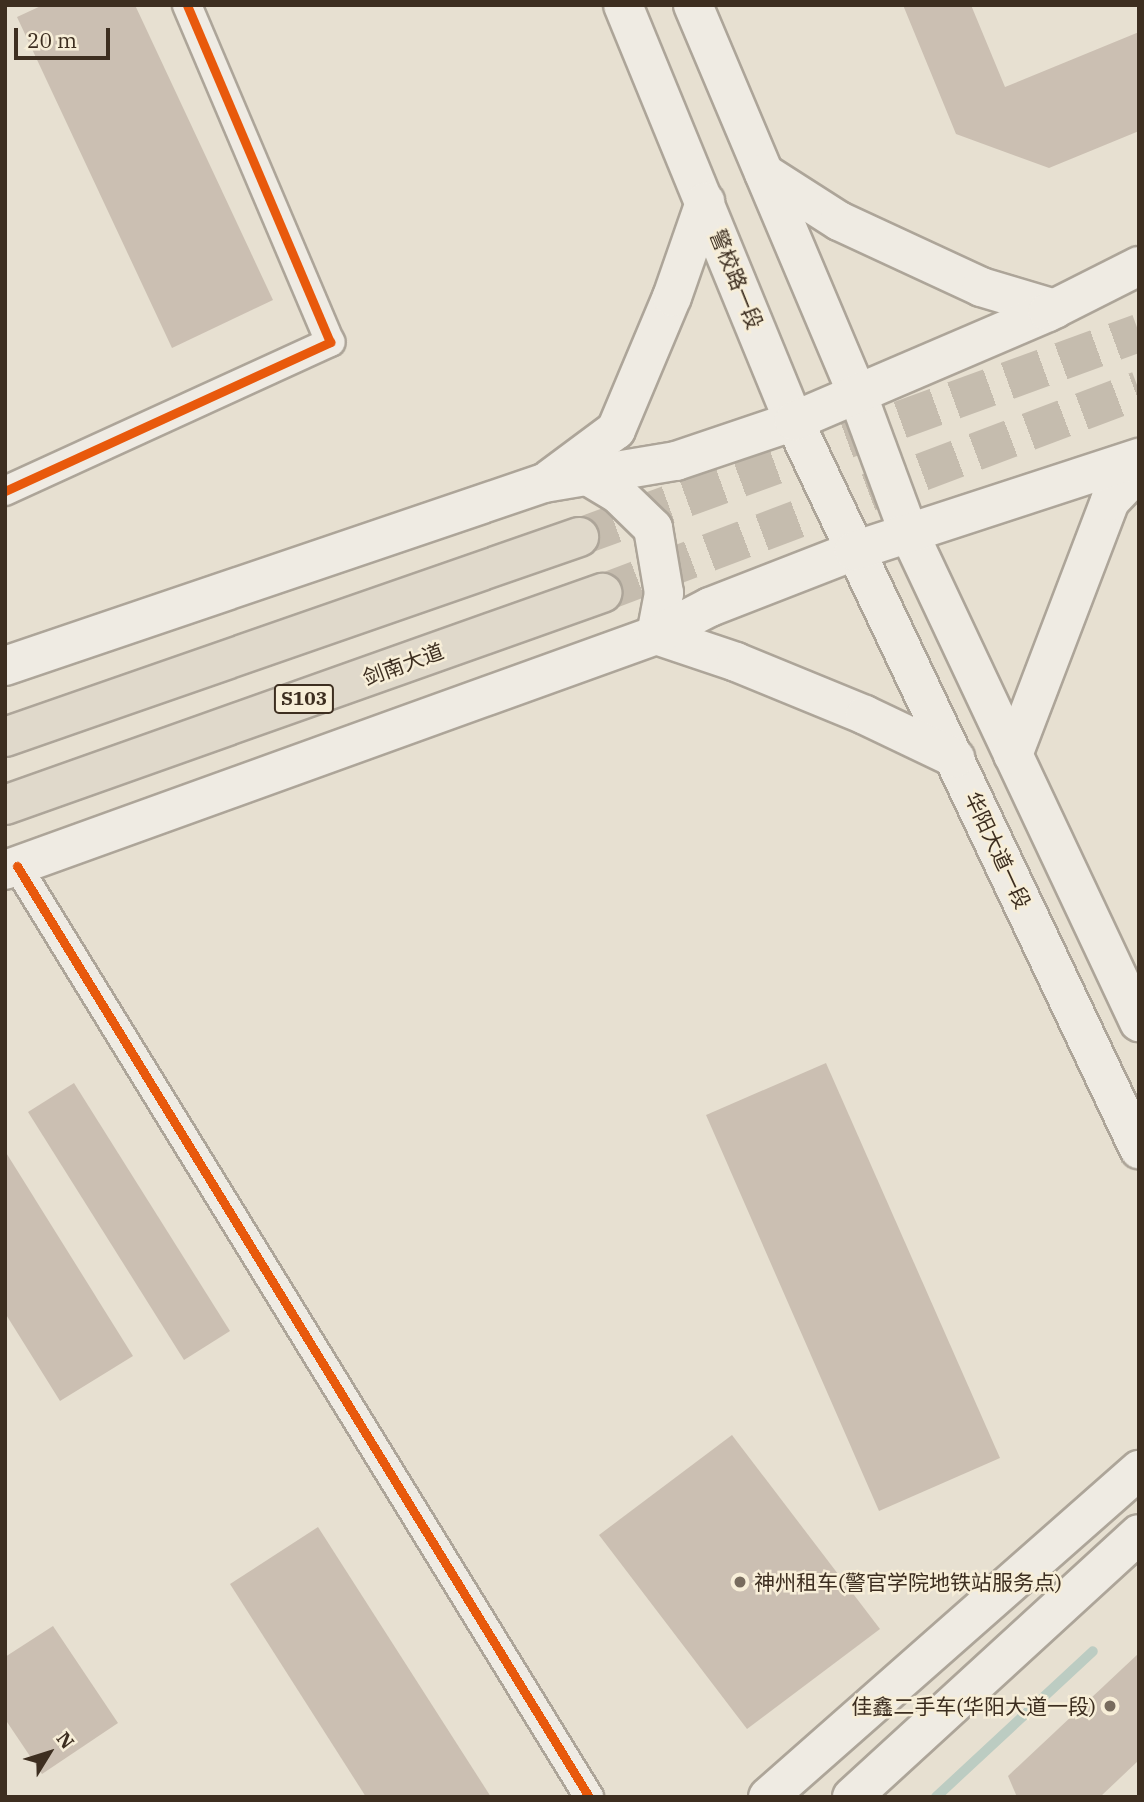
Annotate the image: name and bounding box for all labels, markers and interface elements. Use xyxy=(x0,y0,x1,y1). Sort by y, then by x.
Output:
scale bar xyxy=(18,14,114,58)
text: 20 m xyxy=(27,26,77,54)
street label: 警校路一段 xyxy=(706,226,768,332)
street label: 剑南大道 xyxy=(359,638,447,690)
road number: S103 xyxy=(272,684,336,714)
street label: 华阳大道一段 xyxy=(960,788,1036,912)
place label: 神州租车(警官学院地铁站服务点) xyxy=(754,1569,1062,1595)
marker: 神州租车(警官学院地铁站服务点) xyxy=(732,1574,748,1590)
place label: 佳鑫二手车(华阳大道一段) xyxy=(851,1693,1096,1719)
marker: 佳鑫二手车(华阳大道一段) xyxy=(1102,1698,1118,1714)
north arrow xyxy=(14,1718,84,1788)
text: N xyxy=(51,1727,80,1753)

